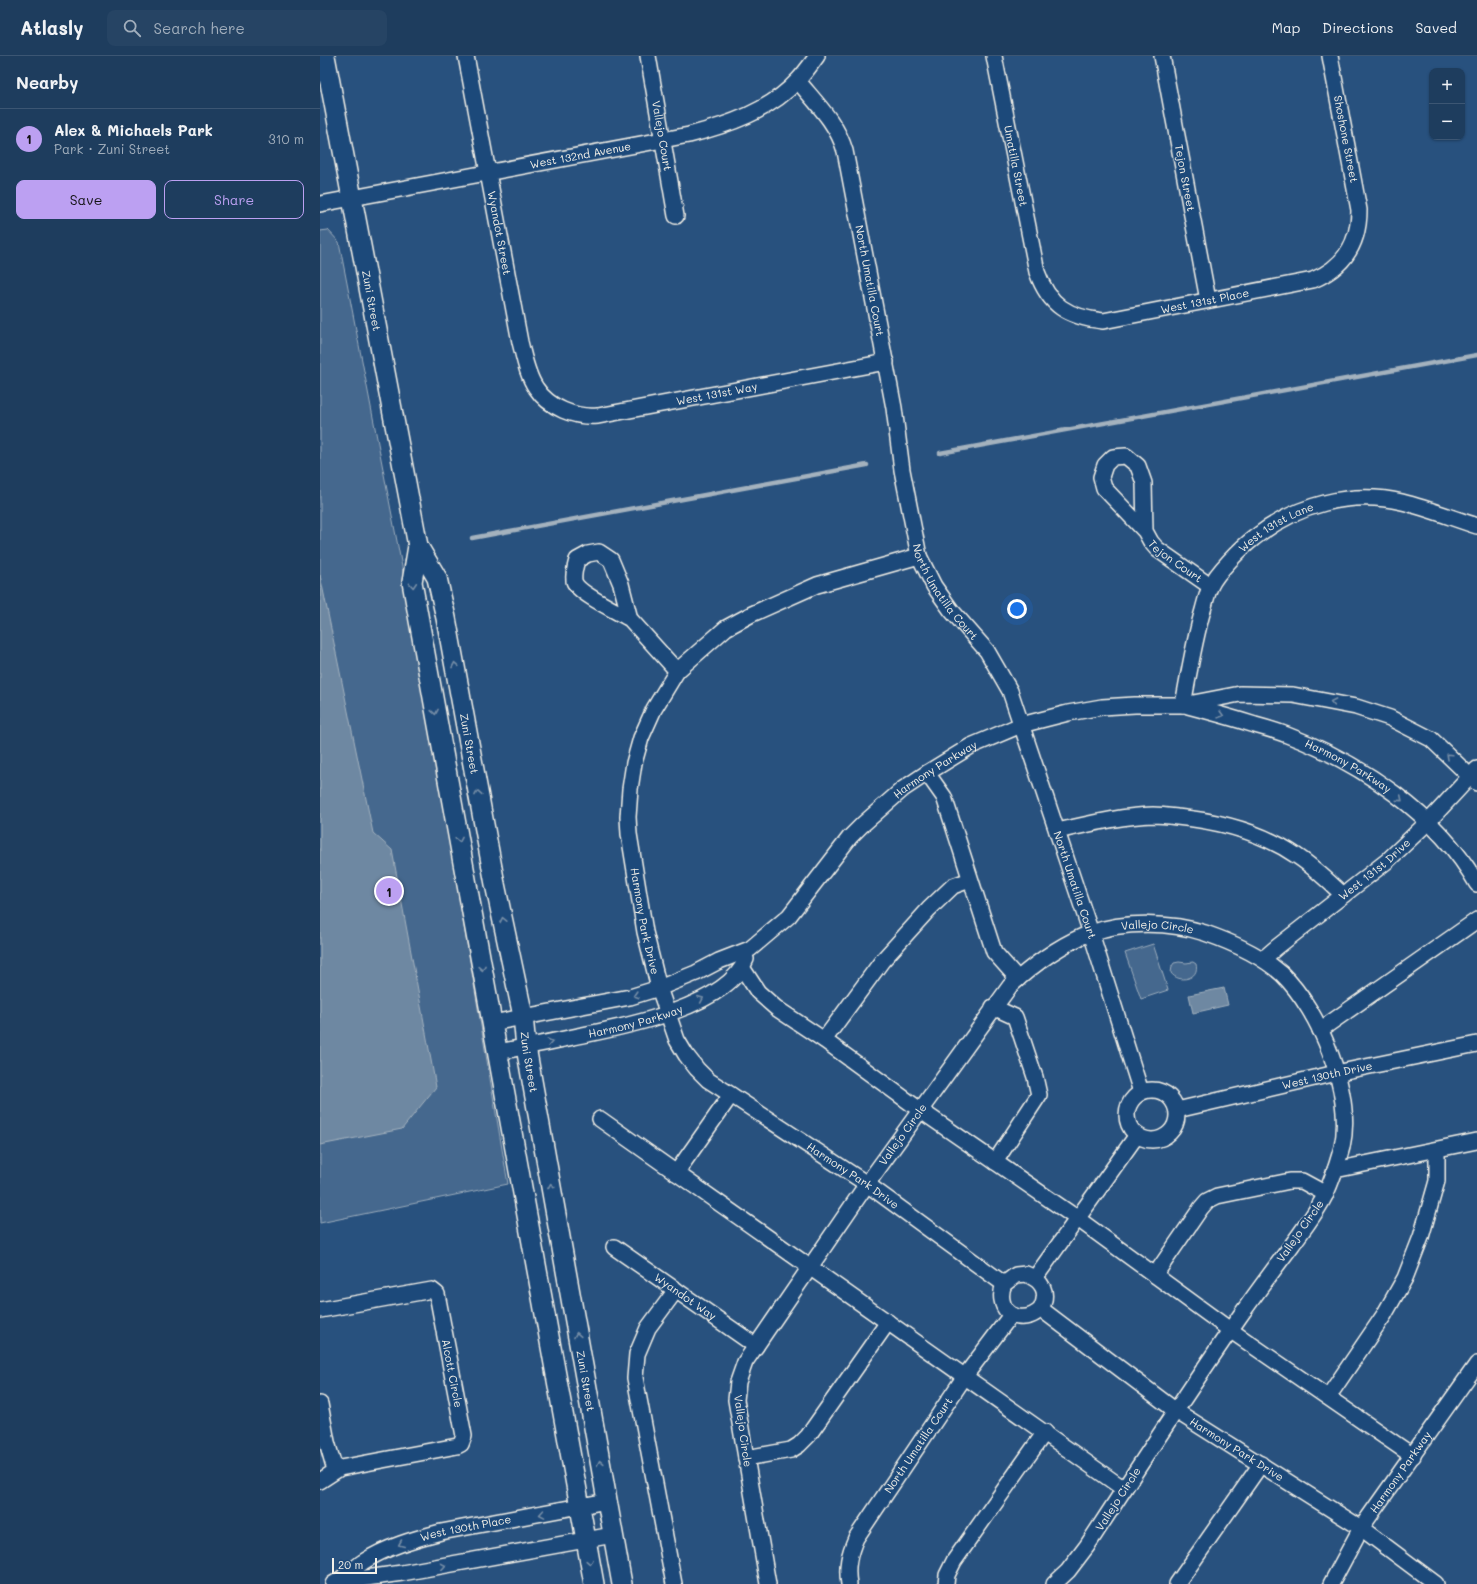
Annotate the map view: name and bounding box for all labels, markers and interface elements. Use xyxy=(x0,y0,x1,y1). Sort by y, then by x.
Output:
search box xyxy=(107,10,387,46)
text: Atlasly xyxy=(20,15,83,40)
icon: search xyxy=(121,17,143,39)
text: Search here xyxy=(153,18,245,38)
text: Map xyxy=(1272,18,1300,37)
text: Directions xyxy=(1322,18,1393,37)
text: Saved xyxy=(1415,18,1457,37)
map controls xyxy=(1429,68,1465,140)
button: + xyxy=(1429,68,1465,104)
text: Nearby xyxy=(16,71,78,93)
street label: Shoshone Street xyxy=(1331,94,1362,184)
street label: Vallejo Court xyxy=(649,100,676,172)
button: − xyxy=(1429,104,1465,140)
text: Alex & Michaels Park xyxy=(54,120,213,140)
street label: Umatilla Street xyxy=(1001,124,1032,208)
text: 1 xyxy=(26,130,32,147)
text: 310 m xyxy=(268,130,304,147)
street label: West 132nd Avenue xyxy=(529,138,632,172)
text: Park · Zuni Street xyxy=(54,140,170,157)
street label: Tejon Street xyxy=(1172,143,1199,213)
button: Save xyxy=(16,180,156,219)
button: Share xyxy=(164,180,304,219)
street label: Wyandot Street xyxy=(485,189,515,276)
street label: North Umatilla Court xyxy=(852,224,888,337)
street label: Zuni Street xyxy=(359,269,385,332)
street label: West 131st Place xyxy=(1159,285,1250,317)
street label: West 131st Way xyxy=(675,378,759,408)
street label: West 131st Lane xyxy=(1235,499,1316,555)
street label: Tejon Court xyxy=(1145,536,1206,586)
street label: North Umatilla Court xyxy=(910,543,982,643)
one-way arrow xyxy=(409,581,418,588)
your location xyxy=(1007,599,1027,619)
one-way arrow xyxy=(451,662,460,668)
one-way arrow xyxy=(1330,699,1336,707)
one-way arrow xyxy=(431,709,439,716)
one-way arrow xyxy=(1217,710,1224,719)
street label: Zuni Street xyxy=(457,712,483,775)
street label: Harmony Parkway xyxy=(1303,735,1395,796)
street label: Harmony Parkway xyxy=(890,736,979,801)
one-way arrow xyxy=(1446,753,1454,761)
one-way arrow xyxy=(475,790,483,796)
one-way arrow xyxy=(1396,795,1403,802)
street label: North Umatilla Court xyxy=(1050,829,1100,941)
street label: West 131st Drive xyxy=(1335,835,1413,903)
one-way arrow xyxy=(454,837,462,844)
street label: Harmony Park Drive xyxy=(628,866,663,976)
pin: 1 xyxy=(376,876,402,906)
street label: Vallejo Circle xyxy=(1120,916,1196,937)
one-way arrow xyxy=(499,917,507,924)
one-way arrow xyxy=(477,965,486,971)
one-way arrow xyxy=(633,990,640,999)
one-way arrow xyxy=(697,996,705,1004)
street label: Harmony Parkway xyxy=(587,1001,685,1041)
street label: Zuni Street xyxy=(518,1031,542,1094)
one-way arrow xyxy=(546,1038,553,1046)
street label: West 130th Drive xyxy=(1280,1058,1374,1092)
street label: Vallejo Circle xyxy=(875,1100,930,1168)
street label: Harmony Park Drive xyxy=(804,1139,902,1212)
one-way arrow xyxy=(547,1183,556,1189)
street label: Vallejo Circle xyxy=(1273,1196,1327,1265)
street label: Wyandot Way xyxy=(652,1269,720,1323)
one-way arrow xyxy=(573,1332,582,1338)
street label: Alcott Circle xyxy=(439,1338,466,1409)
street label: Zuni Street xyxy=(573,1349,599,1413)
street label: Vallejo Circle xyxy=(731,1394,756,1468)
street label: North Umatilla Court xyxy=(880,1394,956,1496)
street label: Harmony Park Drive xyxy=(1187,1414,1287,1484)
street label: Harmony Parkway xyxy=(1366,1428,1434,1516)
one-way arrow xyxy=(596,1460,605,1466)
street label: Vallejo Circle xyxy=(1091,1464,1144,1533)
one-way arrow xyxy=(539,1509,545,1517)
street label: West 130th Place xyxy=(418,1511,512,1544)
one-way arrow xyxy=(398,1539,406,1547)
scale bar xyxy=(332,1556,377,1575)
text: 20 m xyxy=(338,1557,363,1572)
one-way arrow xyxy=(585,1559,594,1565)
one-way arrow xyxy=(440,1562,446,1571)

